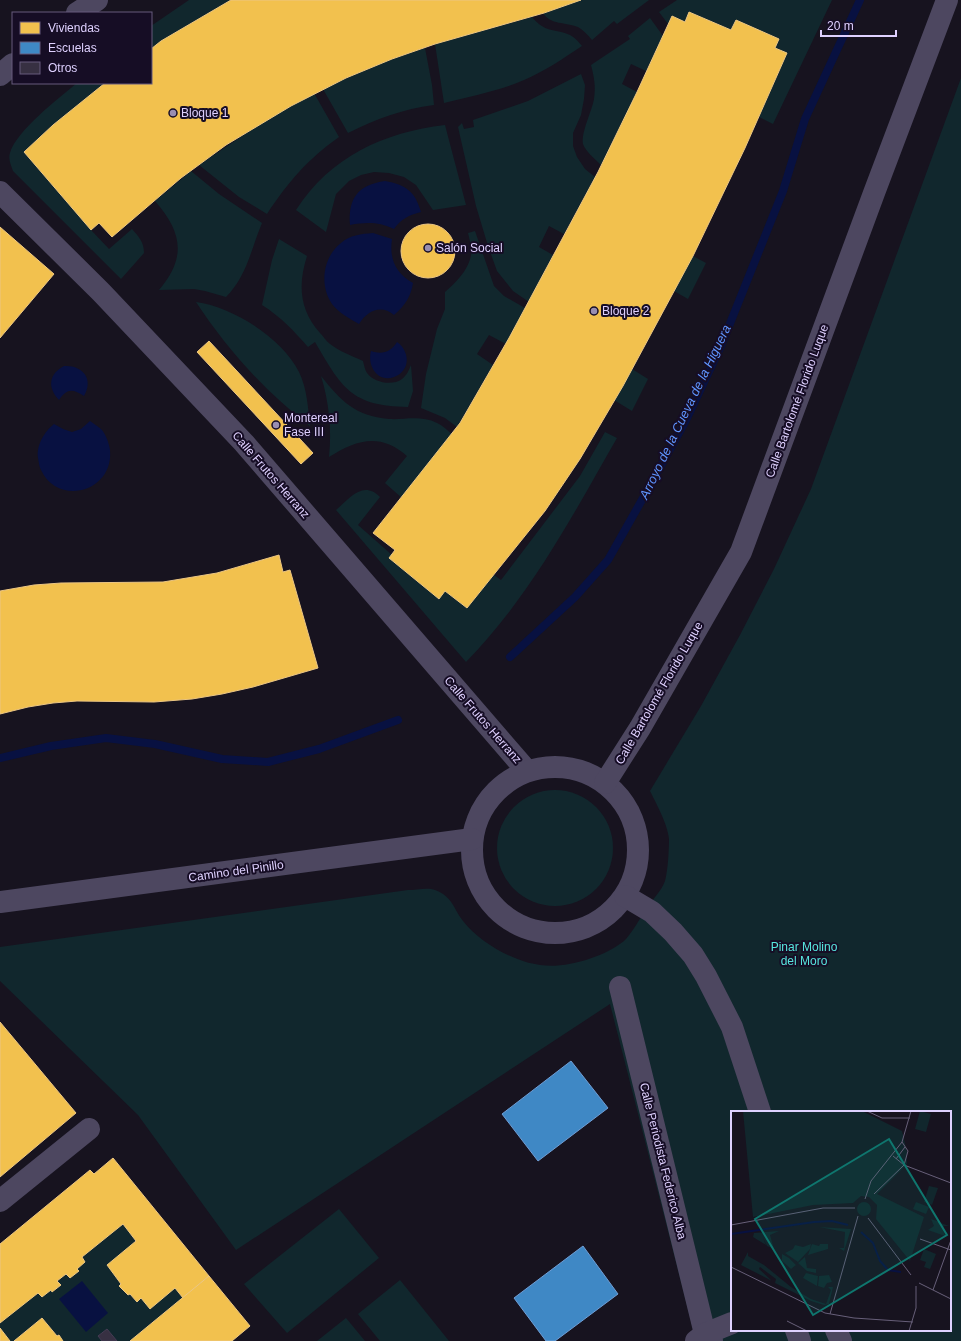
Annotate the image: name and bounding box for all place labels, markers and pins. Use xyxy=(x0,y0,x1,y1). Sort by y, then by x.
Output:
place label: Bloque 1 xyxy=(181,106,229,120)
marker: Bloque 1 xyxy=(168,108,178,118)
place label: Salón Social xyxy=(436,241,503,255)
marker: Salón Social xyxy=(423,243,433,253)
place label: Bloque 2 xyxy=(602,304,650,318)
marker: Bloque 2 xyxy=(589,306,599,316)
place label: Montereal Fase III xyxy=(284,411,337,439)
marker: Montereal Fase III xyxy=(271,420,281,430)

